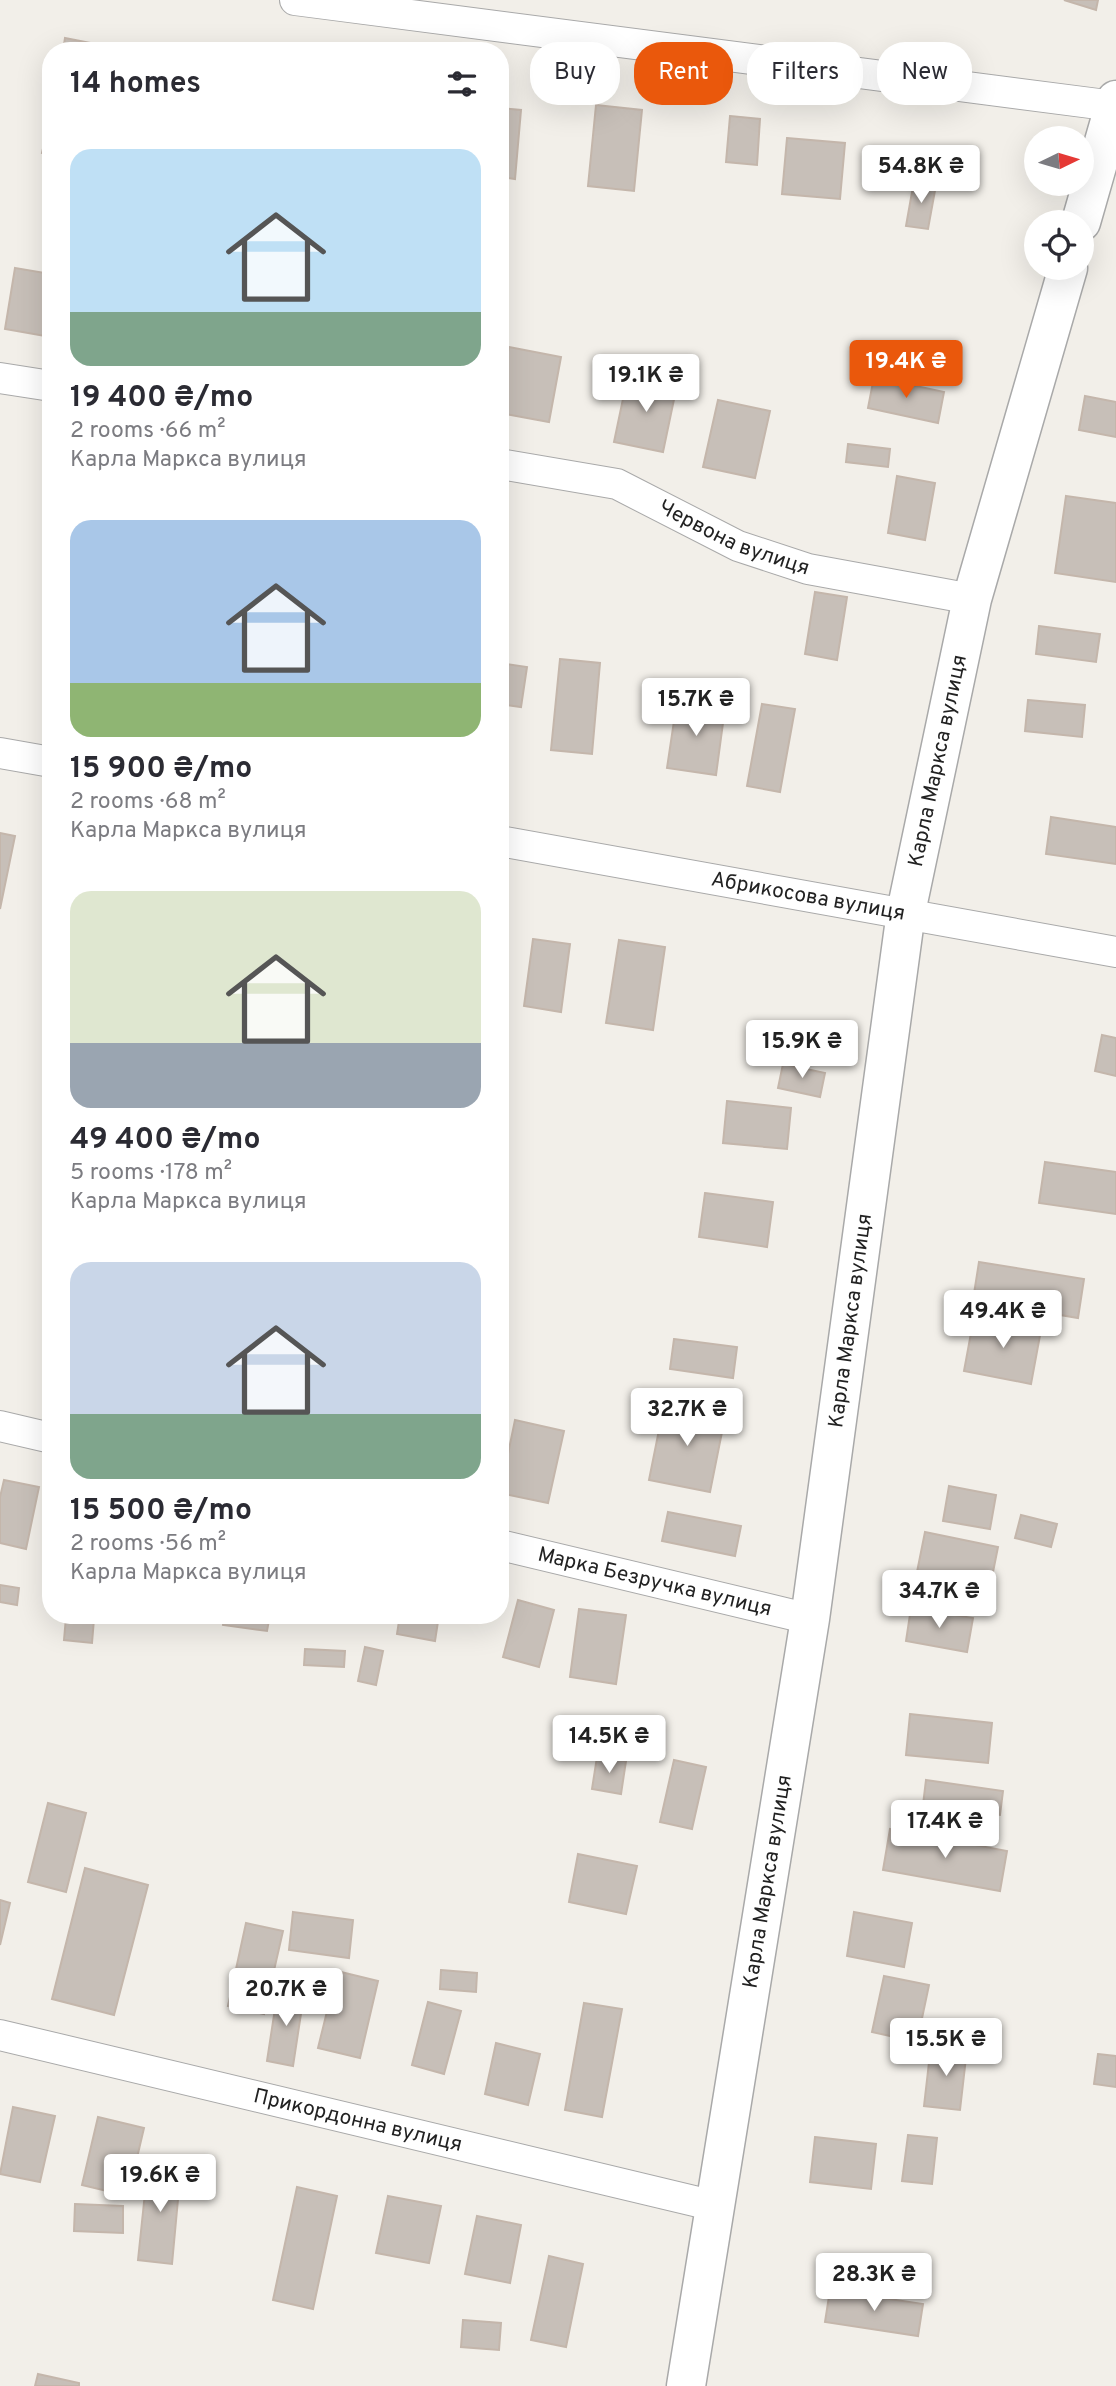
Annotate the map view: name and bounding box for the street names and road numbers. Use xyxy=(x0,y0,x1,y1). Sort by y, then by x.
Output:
street label: Червона вулиця xyxy=(654,494,813,582)
street label: Карла Маркса вулиця xyxy=(902,652,973,869)
street label: Абрикосова вулиця xyxy=(709,866,907,927)
street label: Карла Маркса вулиця xyxy=(823,1212,878,1430)
street label: Марка Безручка вулиця xyxy=(535,1541,774,1623)
street label: Карла Маркса вулиця xyxy=(737,1773,798,1990)
street label: Прикордонна вулиця xyxy=(251,2083,465,2159)

